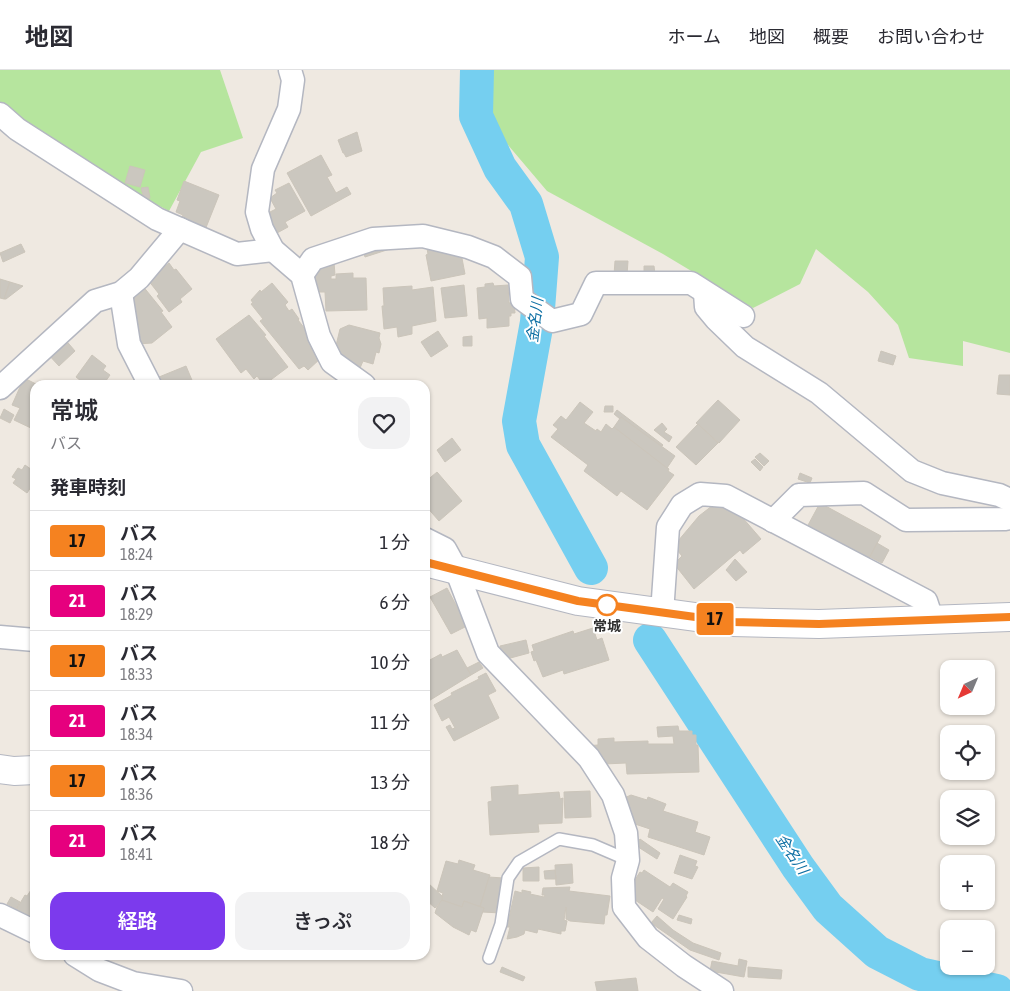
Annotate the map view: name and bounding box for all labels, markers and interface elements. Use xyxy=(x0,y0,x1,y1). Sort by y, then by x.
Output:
text: 地図 xyxy=(25,23,73,50)
text: ホーム xyxy=(668,26,721,47)
text: 地図 xyxy=(749,26,785,47)
text: 概要 xyxy=(813,26,849,47)
text: お問い合わせ xyxy=(877,26,985,47)
water label: 金名川 xyxy=(523,295,546,343)
text: 常城 xyxy=(50,397,98,424)
button: heart xyxy=(358,397,410,449)
text: バス xyxy=(50,434,82,452)
text: 発車時刻 xyxy=(50,476,126,498)
text: バス xyxy=(120,522,158,544)
text: 17 xyxy=(69,530,86,551)
text: 1 分 xyxy=(379,531,410,553)
text: 18:24 xyxy=(120,545,153,563)
text: バス xyxy=(120,582,158,604)
text: 21 xyxy=(69,590,86,611)
text: 6 分 xyxy=(379,591,410,613)
marker: 常城 xyxy=(596,594,618,616)
line badge: 17 xyxy=(692,603,738,635)
text: 18:29 xyxy=(120,605,153,623)
text: 17 xyxy=(707,608,723,629)
place label: 常城 xyxy=(593,618,621,634)
text: バス xyxy=(120,642,158,664)
text: 17 xyxy=(69,650,86,671)
text: 10 分 xyxy=(371,651,410,673)
north arrow xyxy=(940,660,995,715)
map controls xyxy=(940,660,995,975)
text: 18:33 xyxy=(120,665,153,683)
text: バス xyxy=(120,702,158,724)
text: 21 xyxy=(69,710,86,731)
text: 11 分 xyxy=(371,711,410,733)
text: 18:34 xyxy=(120,725,153,743)
button: locate xyxy=(940,725,995,780)
text: バス xyxy=(120,762,158,784)
text: 17 xyxy=(69,770,86,791)
text: 13 分 xyxy=(371,771,410,793)
text: 18:36 xyxy=(120,785,153,803)
button: layers xyxy=(940,790,995,845)
text: バス xyxy=(120,822,158,844)
text: 21 xyxy=(69,830,86,851)
water label: 金名川 xyxy=(773,830,813,879)
text: 18 分 xyxy=(371,831,410,853)
text: 18:41 xyxy=(120,845,153,863)
button: + xyxy=(940,855,995,910)
button: 経路 xyxy=(50,892,225,950)
button: きっぷ xyxy=(235,892,410,950)
button: − xyxy=(940,920,995,975)

